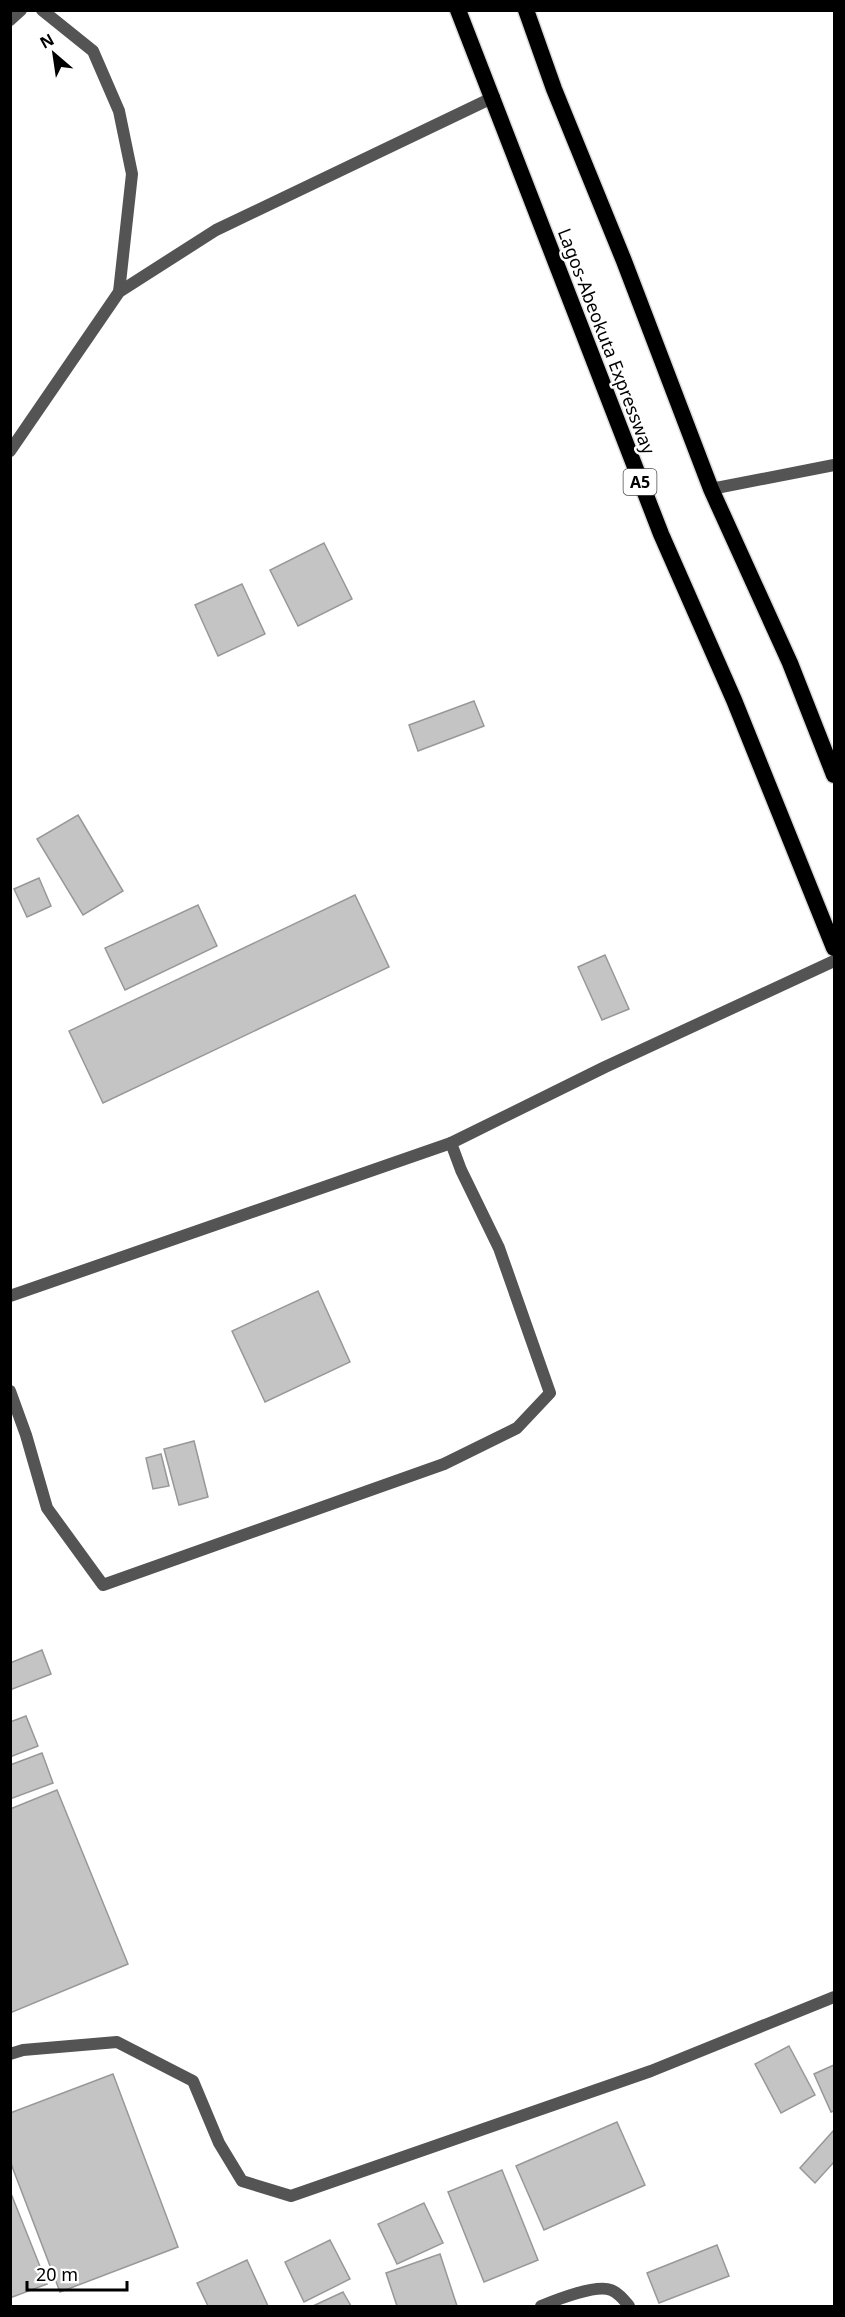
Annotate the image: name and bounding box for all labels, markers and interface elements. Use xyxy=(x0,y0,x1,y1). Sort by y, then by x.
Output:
north arrow xyxy=(24,24,84,84)
text: N xyxy=(36,28,58,54)
street label: Lagos-Abeokuta Expressway xyxy=(553,225,662,458)
road number: A5 xyxy=(624,469,656,495)
scale bar xyxy=(27,2254,128,2292)
text: 20 m xyxy=(36,2262,78,2286)

